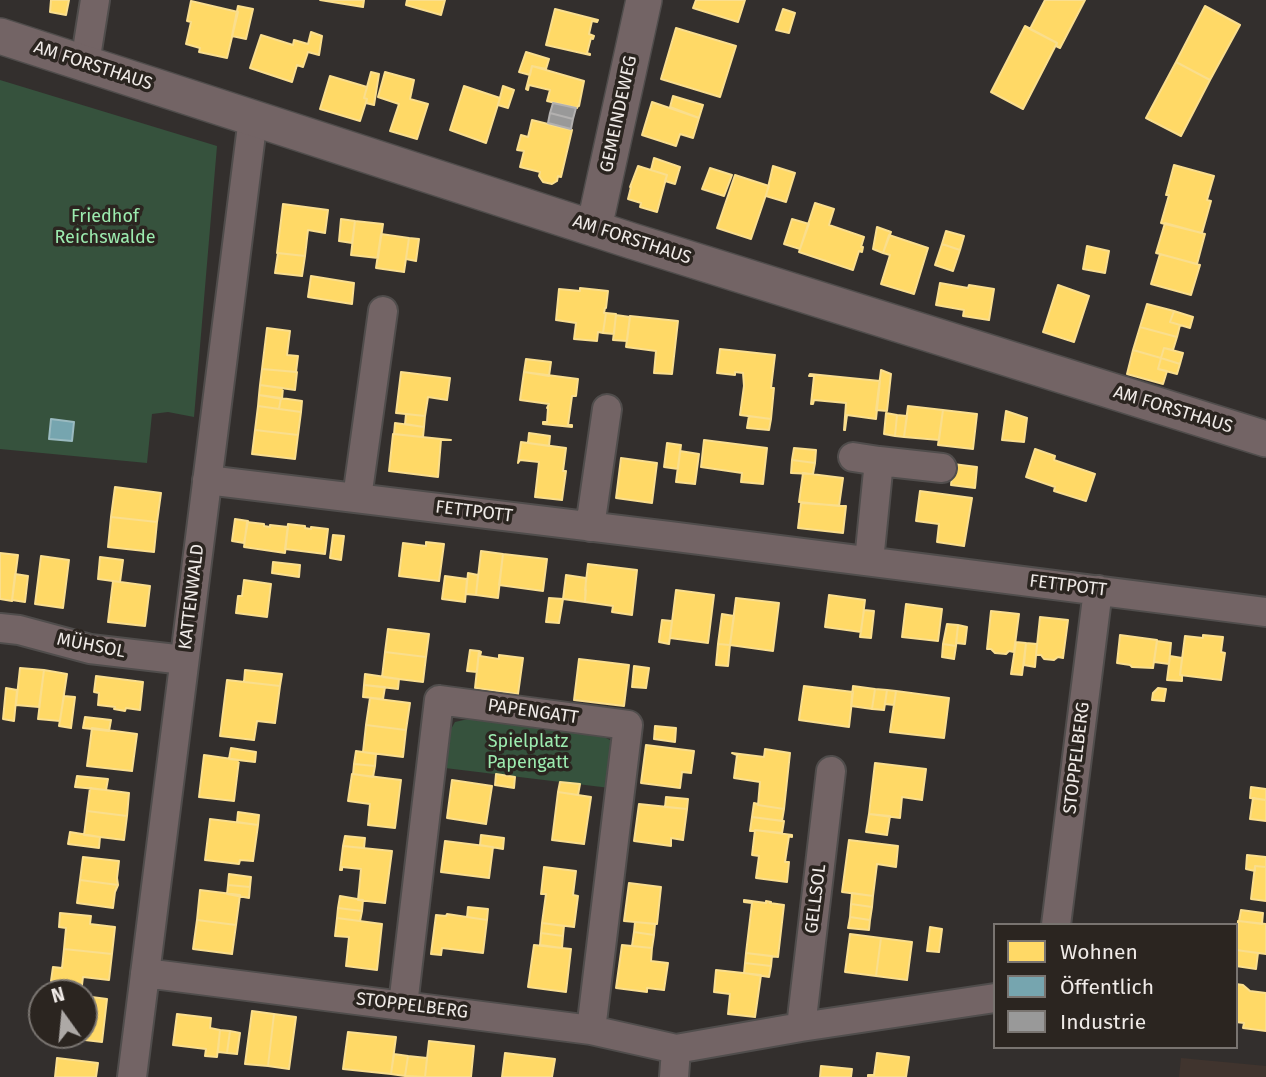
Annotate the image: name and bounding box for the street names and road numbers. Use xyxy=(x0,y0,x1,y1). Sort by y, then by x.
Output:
street label: AM FORSTHAUS xyxy=(31,37,155,95)
street label: GEMEINDEWEG xyxy=(596,54,642,174)
street label: AM FORSTHAUS xyxy=(570,211,694,269)
street label: AM FORSTHAUS xyxy=(1111,382,1235,438)
street label: FETTPOTT xyxy=(434,497,514,527)
street label: KATTENWALD xyxy=(175,543,209,651)
street label: FETTPOTT xyxy=(1028,571,1108,601)
street label: MÜHSOL xyxy=(55,629,127,663)
street label: PAPENGATT xyxy=(486,695,580,729)
street label: STOPPELBERG xyxy=(1059,701,1095,815)
street label: GELLSOL xyxy=(801,863,831,935)
street label: STOPPELBERG xyxy=(355,988,469,1024)

